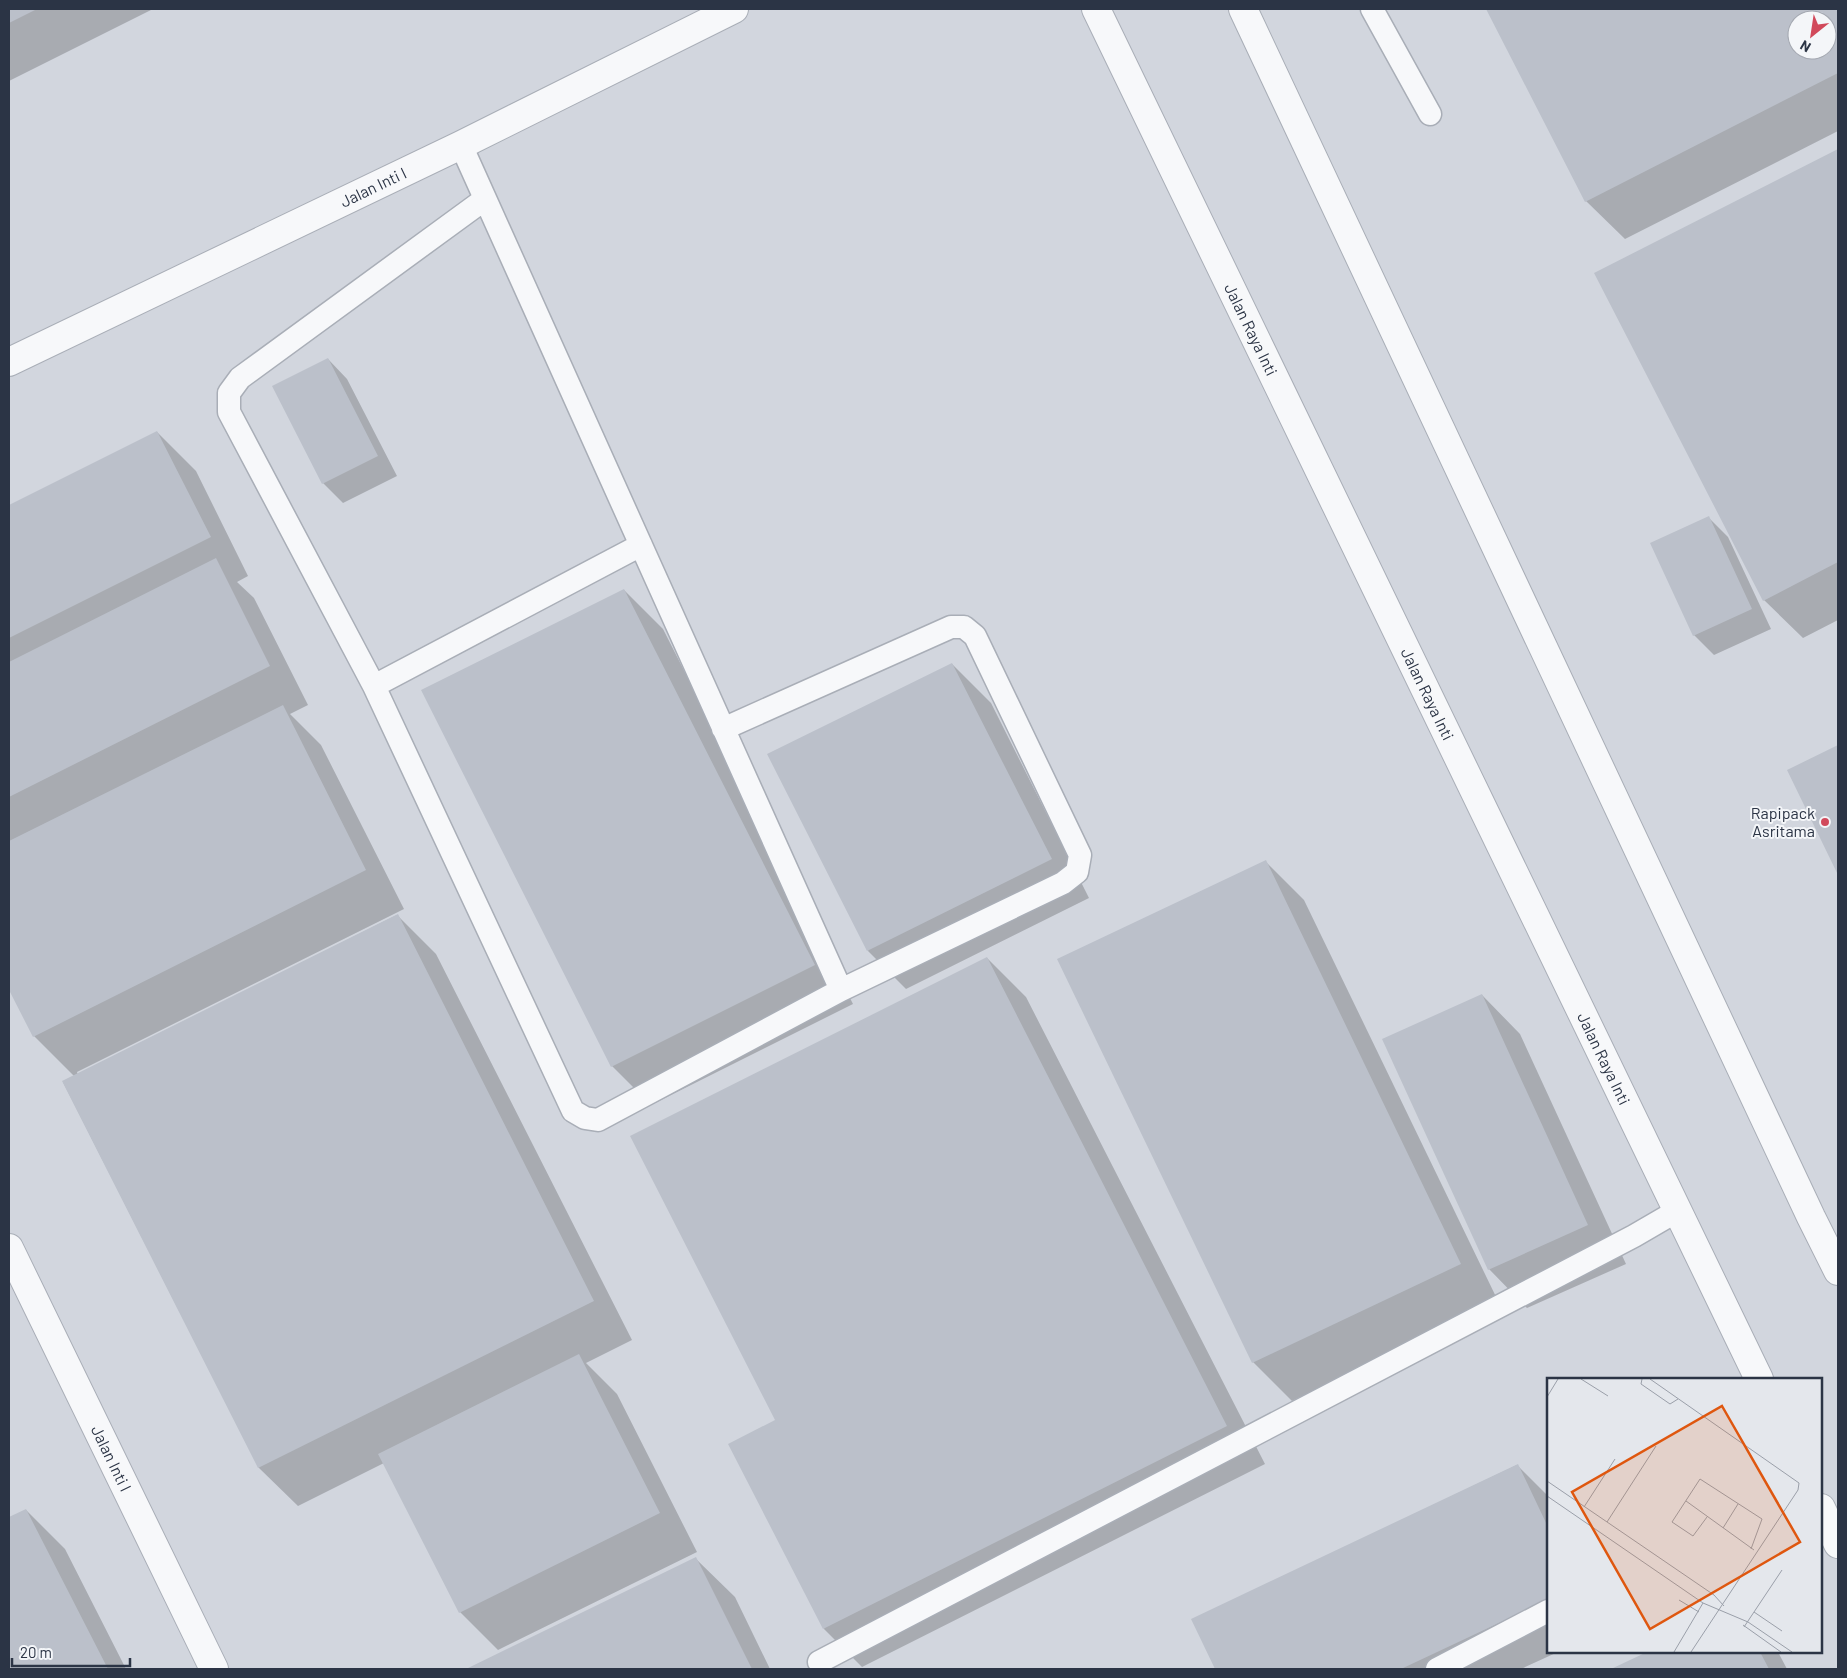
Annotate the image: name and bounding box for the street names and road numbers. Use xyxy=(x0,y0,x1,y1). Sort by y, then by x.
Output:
street label: Jalan Inti I xyxy=(337,163,409,211)
street label: Jalan Raya Inti xyxy=(1221,280,1282,379)
street label: Jalan Raya Inti xyxy=(1398,644,1458,743)
street label: Jalan Raya Inti xyxy=(1574,1009,1635,1108)
street label: Jalan Inti I xyxy=(88,1422,136,1494)

